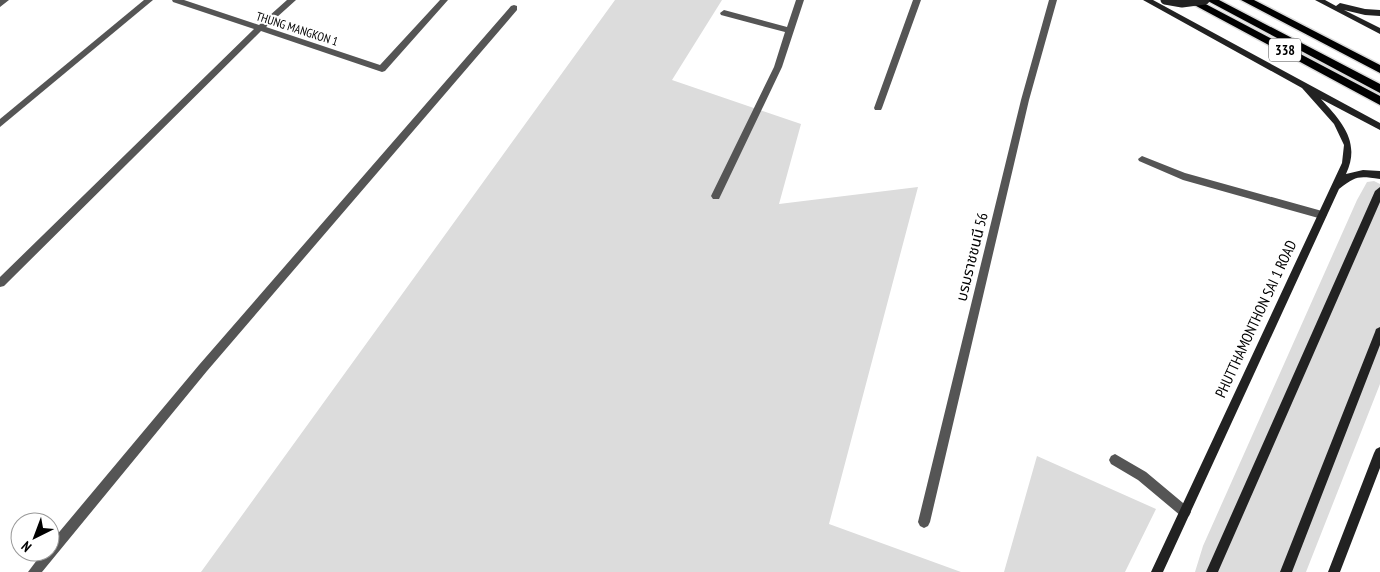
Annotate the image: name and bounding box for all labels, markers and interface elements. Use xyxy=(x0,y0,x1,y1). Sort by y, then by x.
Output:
street label: THUNG MANGKON 1 xyxy=(254,8,340,49)
road number: 338 xyxy=(1269,38,1301,62)
street label: บรมราชชนนี 56 xyxy=(951,210,992,303)
street label: PHUTTHAMONTHON SAI 1 ROAD xyxy=(1211,237,1300,400)
north arrow xyxy=(10,512,60,562)
text: N xyxy=(17,537,35,556)

